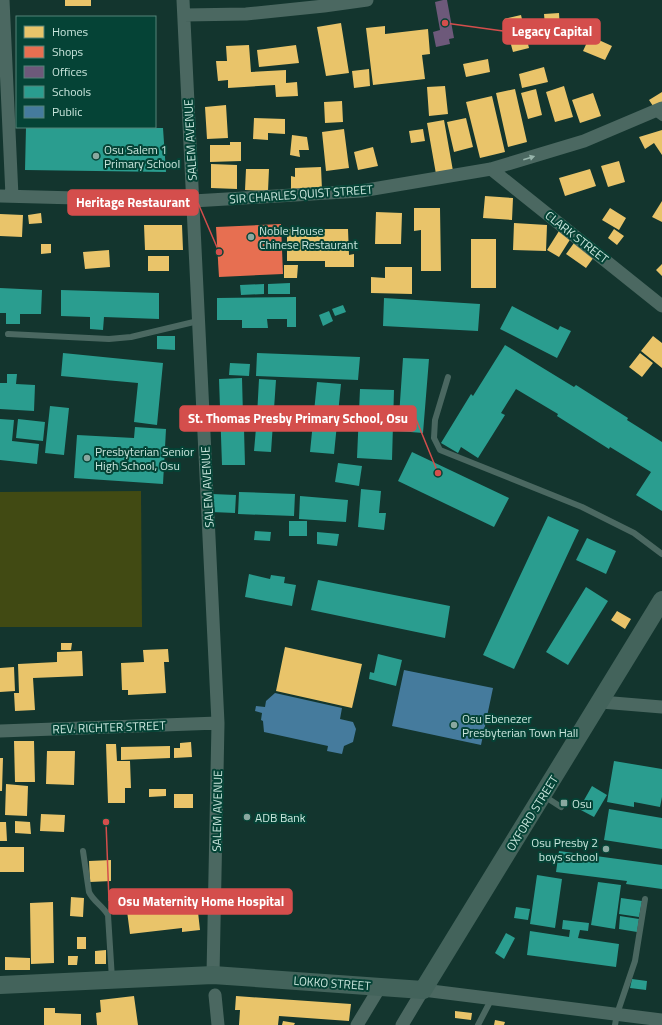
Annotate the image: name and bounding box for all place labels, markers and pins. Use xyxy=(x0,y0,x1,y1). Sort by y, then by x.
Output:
callout: Legacy Capital xyxy=(503,19,600,44)
place label: Osu Salem 1 Primary School xyxy=(104,140,180,173)
marker: Osu Salem 1 Primary School xyxy=(91,151,101,161)
callout: Heritage Restaurant xyxy=(68,190,198,215)
place label: Noble House Chinese Restaurant xyxy=(259,221,358,254)
marker: Noble House Chinese Restaurant xyxy=(246,232,256,242)
callout: St. Thomas Presby Primary School, Osu xyxy=(180,406,416,431)
place label: Presbyterian Senior High School, Osu xyxy=(95,442,194,475)
marker: Presbyterian Senior High School, Osu xyxy=(82,453,92,463)
place label: Osu Ebenezer Presbyterian Town Hall xyxy=(462,709,578,742)
marker: Osu Ebenezer Presbyterian Town Hall xyxy=(449,720,459,730)
place label: Osu xyxy=(572,794,592,813)
marker: Osu xyxy=(559,798,569,808)
place label: ADB Bank xyxy=(255,808,306,827)
marker: ADB Bank xyxy=(242,812,252,822)
place label: Osu Presby 2 boys school xyxy=(531,833,598,866)
marker: Osu Presby 2 boys school xyxy=(601,844,611,854)
callout: Osu Maternity Home Hospital xyxy=(109,889,292,914)

